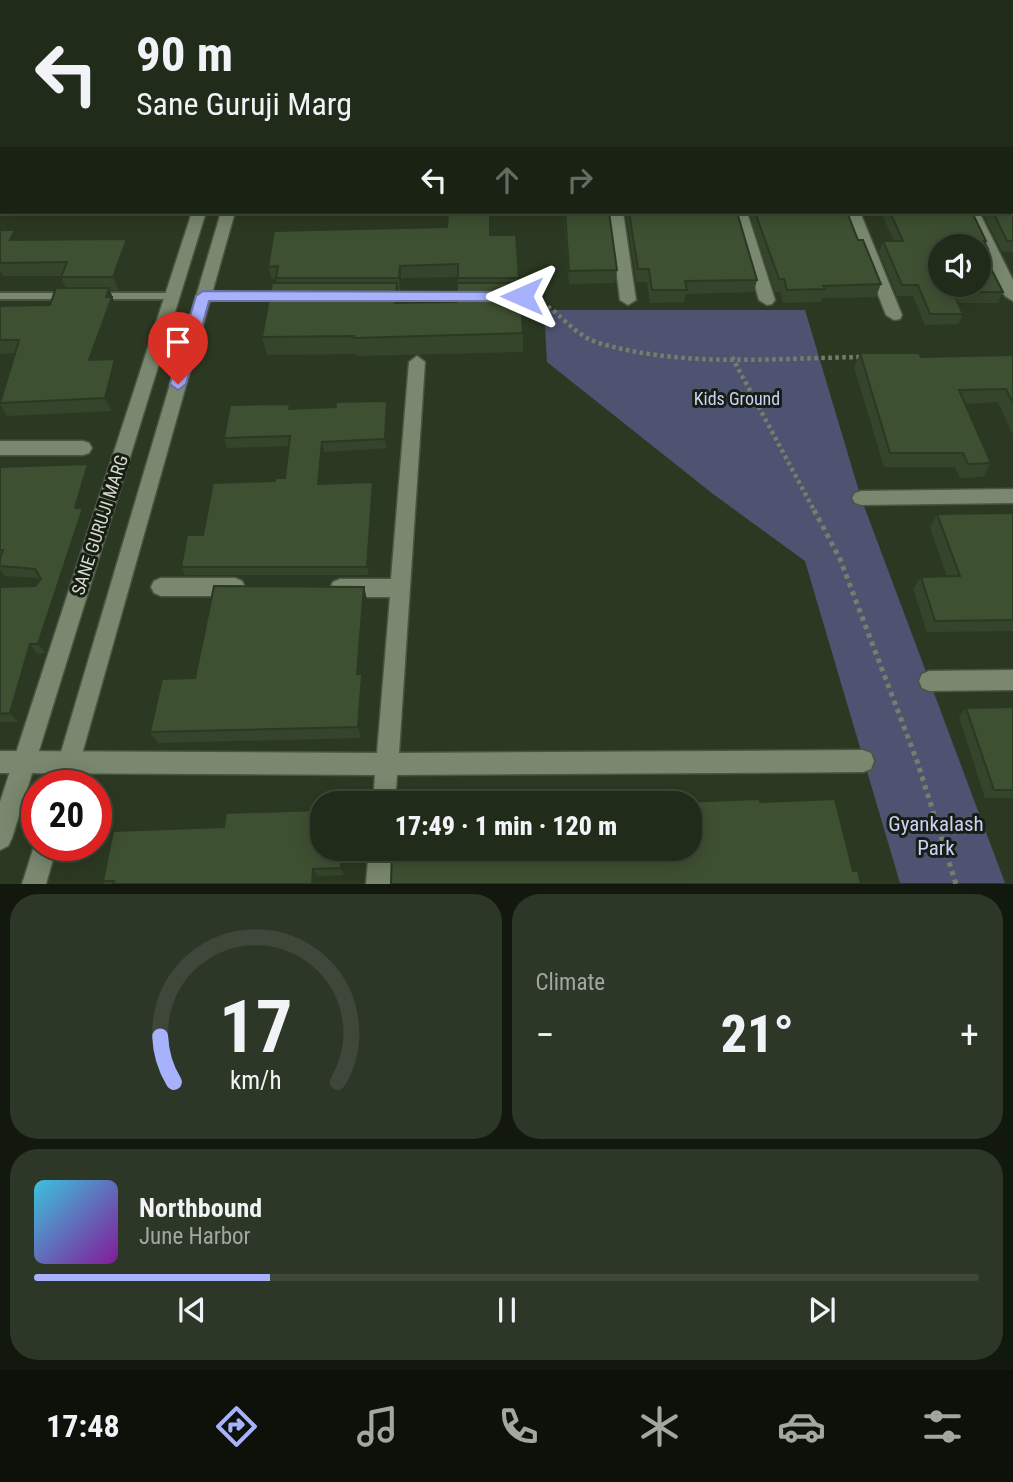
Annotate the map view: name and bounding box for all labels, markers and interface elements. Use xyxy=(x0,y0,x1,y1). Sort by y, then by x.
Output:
text: 90 m xyxy=(136,26,233,83)
icon: left xyxy=(21,28,112,119)
text: Sane Guruji Marg xyxy=(136,85,352,123)
icon: left xyxy=(415,161,453,199)
icon: ahead xyxy=(488,161,526,199)
icon: right xyxy=(561,161,599,199)
map controls xyxy=(928,234,991,297)
button: sound xyxy=(928,234,991,297)
position arrow xyxy=(485,259,559,333)
pin xyxy=(148,312,208,384)
icon: arrive xyxy=(159,323,197,361)
park label: Kids Ground xyxy=(694,388,780,409)
street label: SANE GURUJI MARG xyxy=(67,452,132,598)
speed limit sign: 20 xyxy=(21,770,112,861)
text: 17:49 · 1 min · 120 m xyxy=(395,811,617,841)
park label: Gyankalash Park xyxy=(888,812,984,860)
text: Climate xyxy=(536,969,605,996)
text: 17 xyxy=(219,985,293,1071)
text: 21° xyxy=(721,1004,794,1065)
text: − xyxy=(536,1013,555,1057)
text: + xyxy=(960,1013,979,1057)
text: km/h xyxy=(230,1066,281,1095)
text: Northbound xyxy=(139,1193,262,1223)
text: June Harbor xyxy=(139,1223,251,1250)
icon: previous xyxy=(173,1291,211,1329)
icon: pause xyxy=(488,1291,526,1329)
icon: next xyxy=(803,1291,841,1329)
icon: directions xyxy=(212,1402,261,1451)
icon: music xyxy=(353,1402,402,1451)
icon: phone xyxy=(494,1402,543,1451)
icon: climate xyxy=(635,1402,684,1451)
icon: car xyxy=(777,1402,826,1451)
icon: filters xyxy=(918,1402,967,1451)
text: 17:48 xyxy=(46,1407,120,1445)

